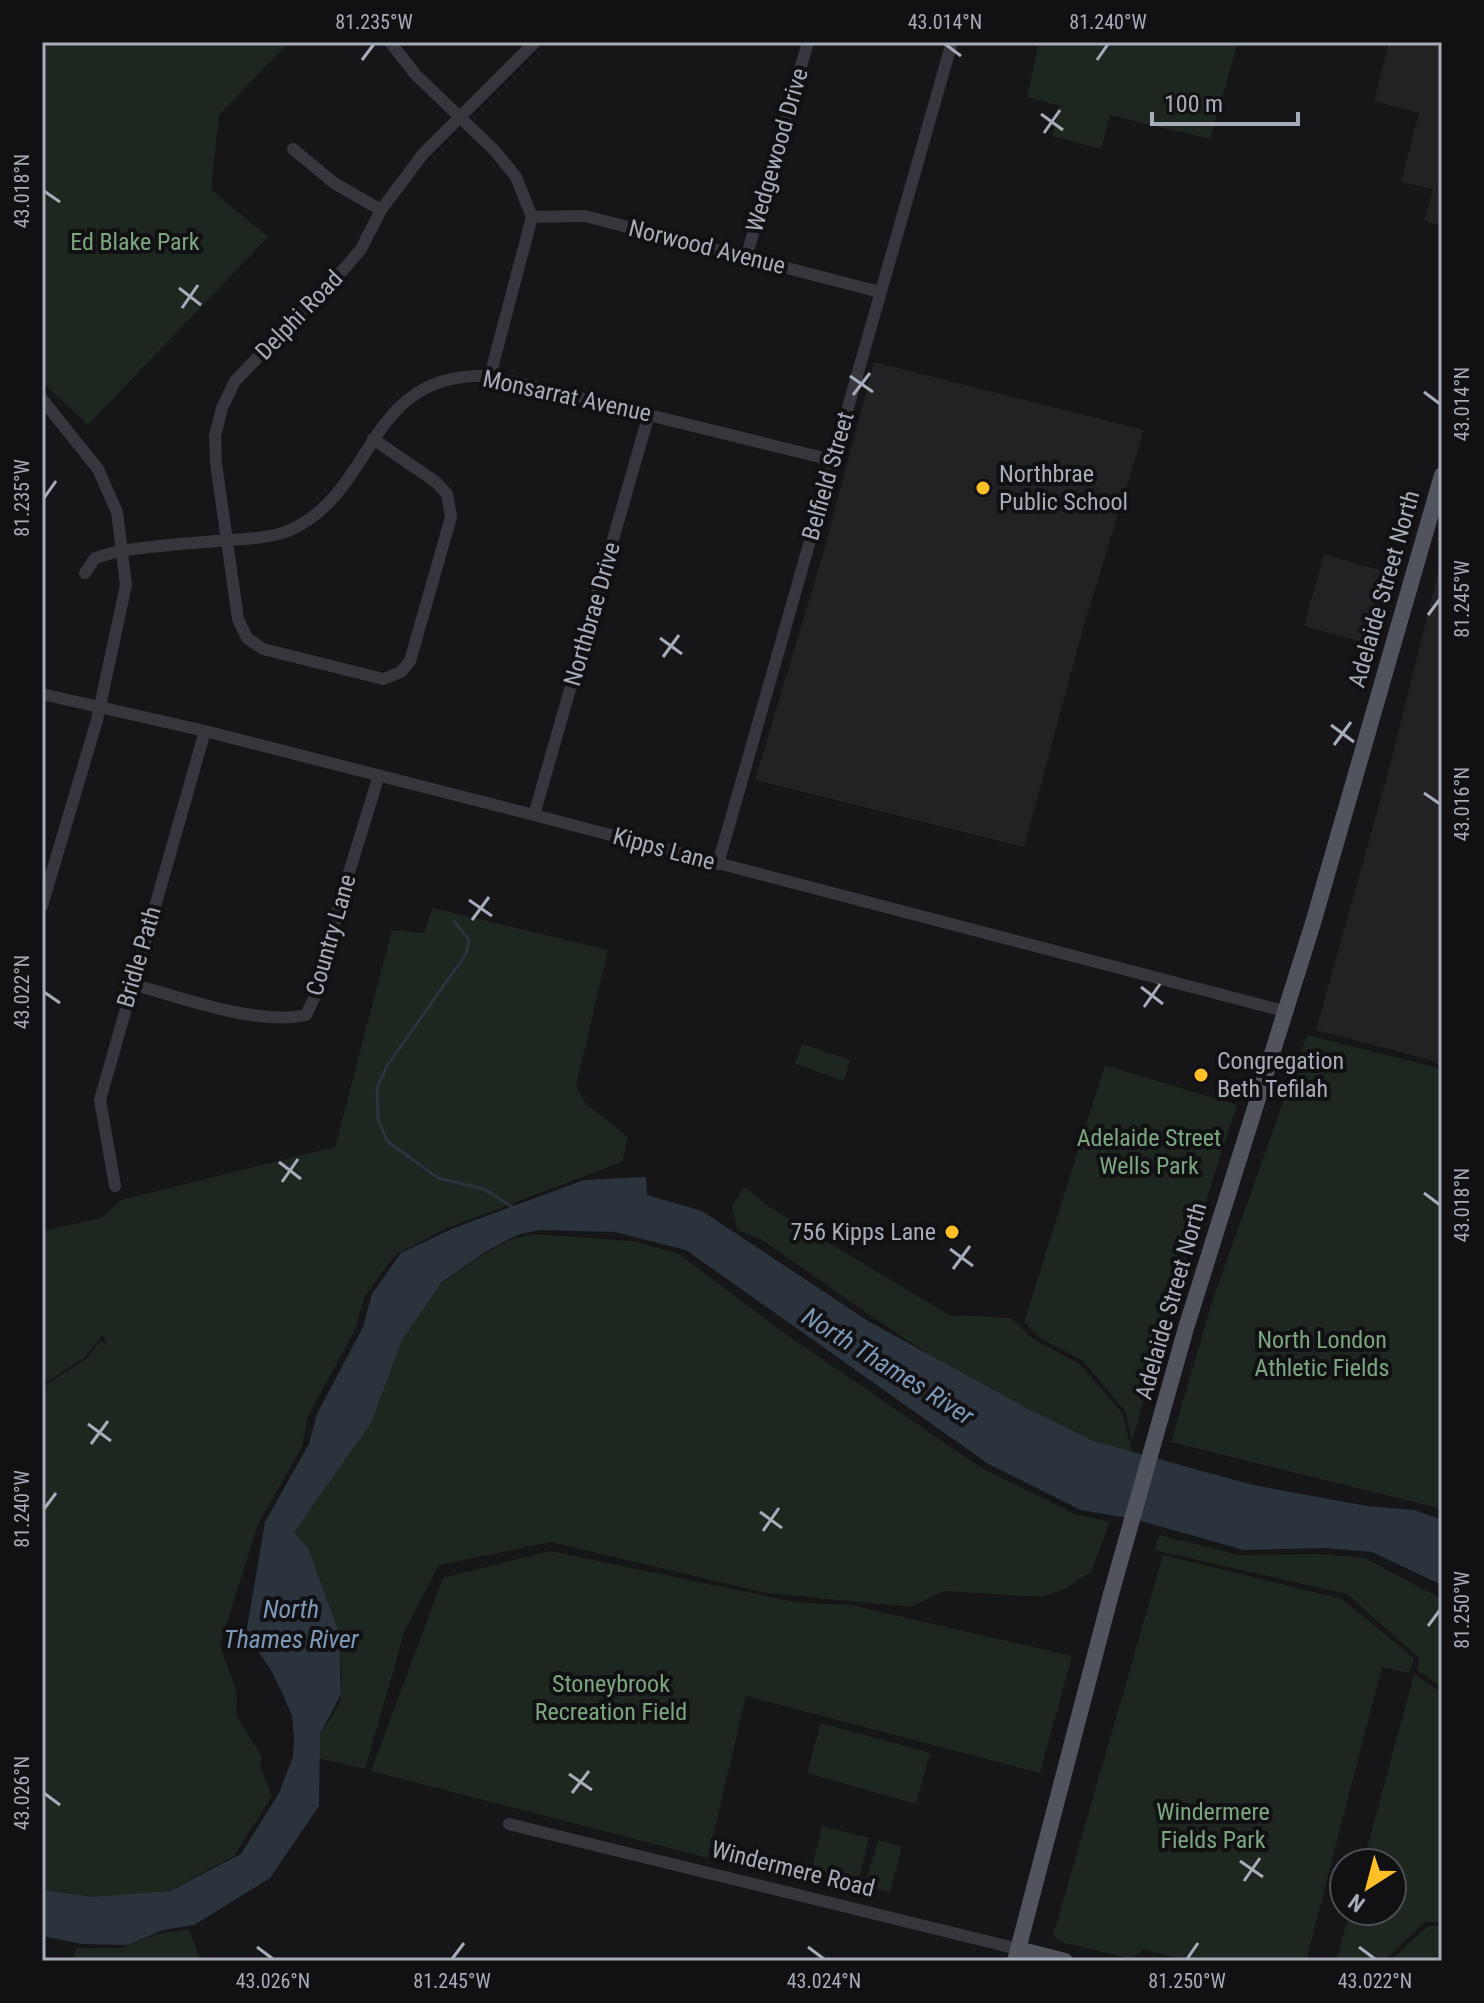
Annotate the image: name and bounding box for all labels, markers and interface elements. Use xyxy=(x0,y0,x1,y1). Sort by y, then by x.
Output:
text: 81.235°W xyxy=(335,10,413,34)
text: 43.014°N xyxy=(908,10,982,34)
text: 81.240°W xyxy=(1069,10,1147,34)
street label: Wedgewood Drive xyxy=(740,65,814,235)
scale bar xyxy=(1152,76,1298,126)
text: 100 m xyxy=(1164,90,1223,118)
text: 43.018°N xyxy=(10,154,34,228)
street label: Norwood Avenue xyxy=(626,214,788,280)
park label: Ed Blake Park xyxy=(70,228,200,256)
street label: Delphi Road xyxy=(250,265,348,365)
street label: Monsarrat Avenue xyxy=(480,364,654,428)
text: 43.014°N xyxy=(1450,367,1474,441)
street label: Belfield Street xyxy=(796,409,860,543)
text: 81.235°W xyxy=(10,459,34,537)
place label: Northbrae Public School xyxy=(999,460,1128,516)
marker: Northbrae Public School xyxy=(974,479,992,497)
street label: Adelaide Street North xyxy=(1343,487,1425,691)
street label: Northbrae Drive xyxy=(558,539,626,689)
text: 81.245°W xyxy=(1450,560,1474,638)
text: 43.016°N xyxy=(1450,767,1474,841)
street label: Kipps Lane xyxy=(610,822,718,876)
street label: Country Lane xyxy=(300,871,362,999)
street label: Bridle Path xyxy=(111,903,167,1011)
text: 43.022°N xyxy=(10,955,34,1029)
place label: Congregation Beth Tefilah xyxy=(1217,1047,1344,1103)
marker: Congregation Beth Tefilah xyxy=(1192,1066,1210,1084)
park label: Adelaide Street Wells Park xyxy=(1077,1124,1221,1180)
text: 43.018°N xyxy=(1450,1168,1474,1242)
street label: Adelaide Street North xyxy=(1130,1199,1212,1403)
place label: 756 Kipps Lane xyxy=(790,1218,936,1246)
marker: 756 Kipps Lane xyxy=(943,1223,961,1241)
water label: North Thames River xyxy=(797,1301,980,1432)
park label: North London Athletic Fields xyxy=(1255,1326,1389,1382)
text: 81.240°W xyxy=(10,1470,34,1548)
text: 81.250°W xyxy=(1450,1571,1474,1649)
water label: North Thames River xyxy=(224,1594,360,1654)
park label: Stoneybrook Recreation Field xyxy=(535,1670,687,1726)
text: 43.026°N xyxy=(10,1756,34,1830)
park label: Windermere Fields Park xyxy=(1156,1798,1270,1854)
street label: Windermere Road xyxy=(708,1835,878,1903)
north arrow xyxy=(1328,1847,1408,1927)
text: N xyxy=(1344,1889,1369,1917)
text: 43.026°N xyxy=(236,1969,310,1993)
text: 81.245°W xyxy=(413,1969,491,1993)
text: 43.024°N xyxy=(787,1969,861,1993)
text: 81.250°W xyxy=(1148,1969,1226,1993)
text: 43.022°N xyxy=(1338,1969,1412,1993)

